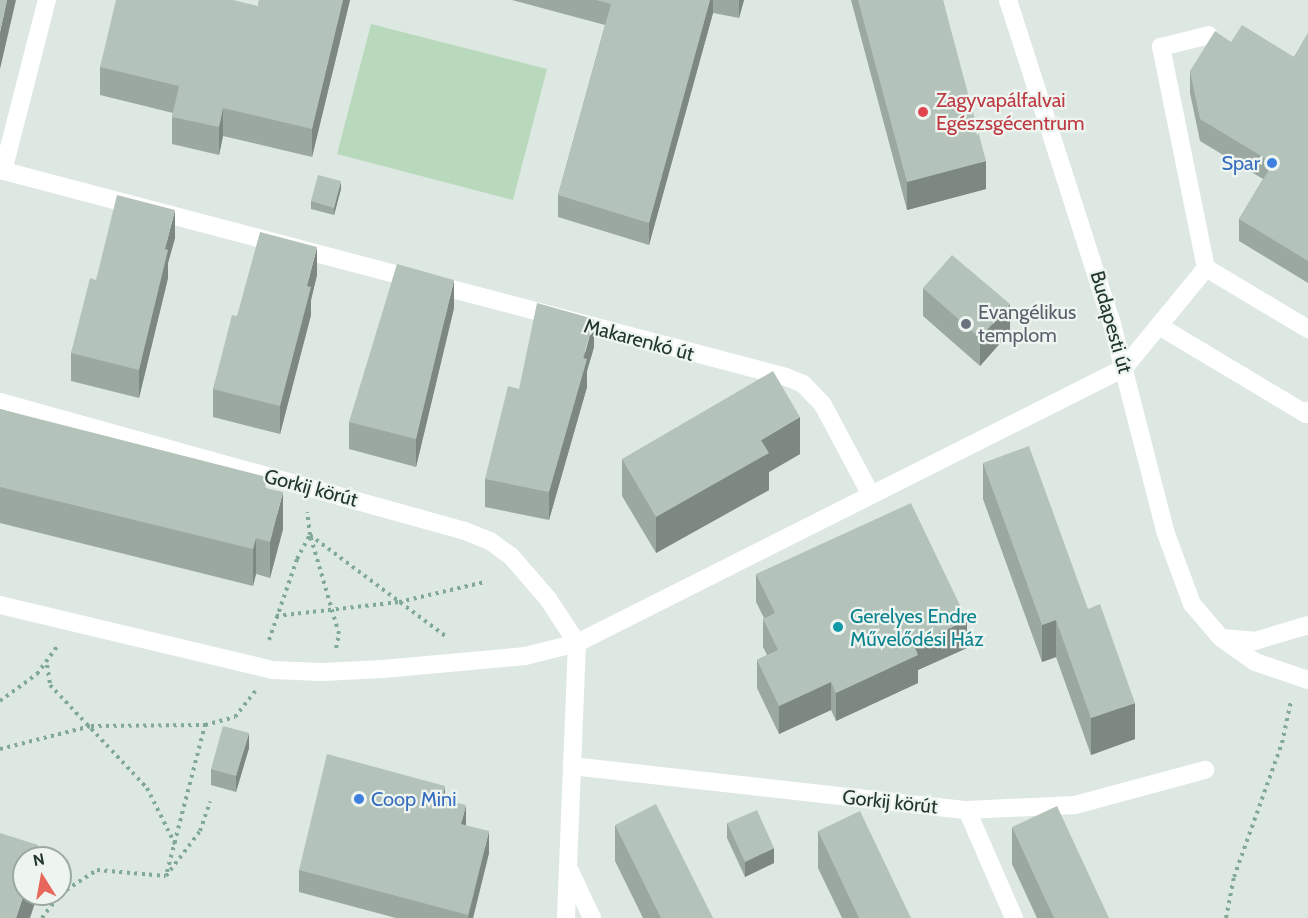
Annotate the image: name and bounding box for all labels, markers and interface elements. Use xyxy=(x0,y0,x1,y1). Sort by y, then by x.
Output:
place label: Zagyvapálfalvai Egészsgécentrum xyxy=(936,88,1084,135)
marker: Zagyvapálfalvai Egészsgécentrum xyxy=(914,103,932,121)
place label: Spar xyxy=(1221,151,1260,175)
marker: Spar xyxy=(1265,156,1279,170)
street label: Budapesti út xyxy=(1085,268,1137,376)
place label: Evangélikus templom xyxy=(978,300,1076,347)
street label: Makarenkó út xyxy=(581,314,697,366)
marker: Evangélikus templom xyxy=(959,317,973,331)
street label: Gorkij körút xyxy=(262,464,360,512)
place label: Gerelyes Endre Művelődési Ház xyxy=(850,604,984,651)
marker: Gerelyes Endre Művelődési Ház xyxy=(831,620,845,634)
street label: Gorkij körút xyxy=(841,785,939,819)
place label: Coop Mini xyxy=(371,787,456,811)
marker: Coop Mini xyxy=(352,792,366,806)
north arrow xyxy=(12,846,72,906)
text: N xyxy=(31,849,46,870)

